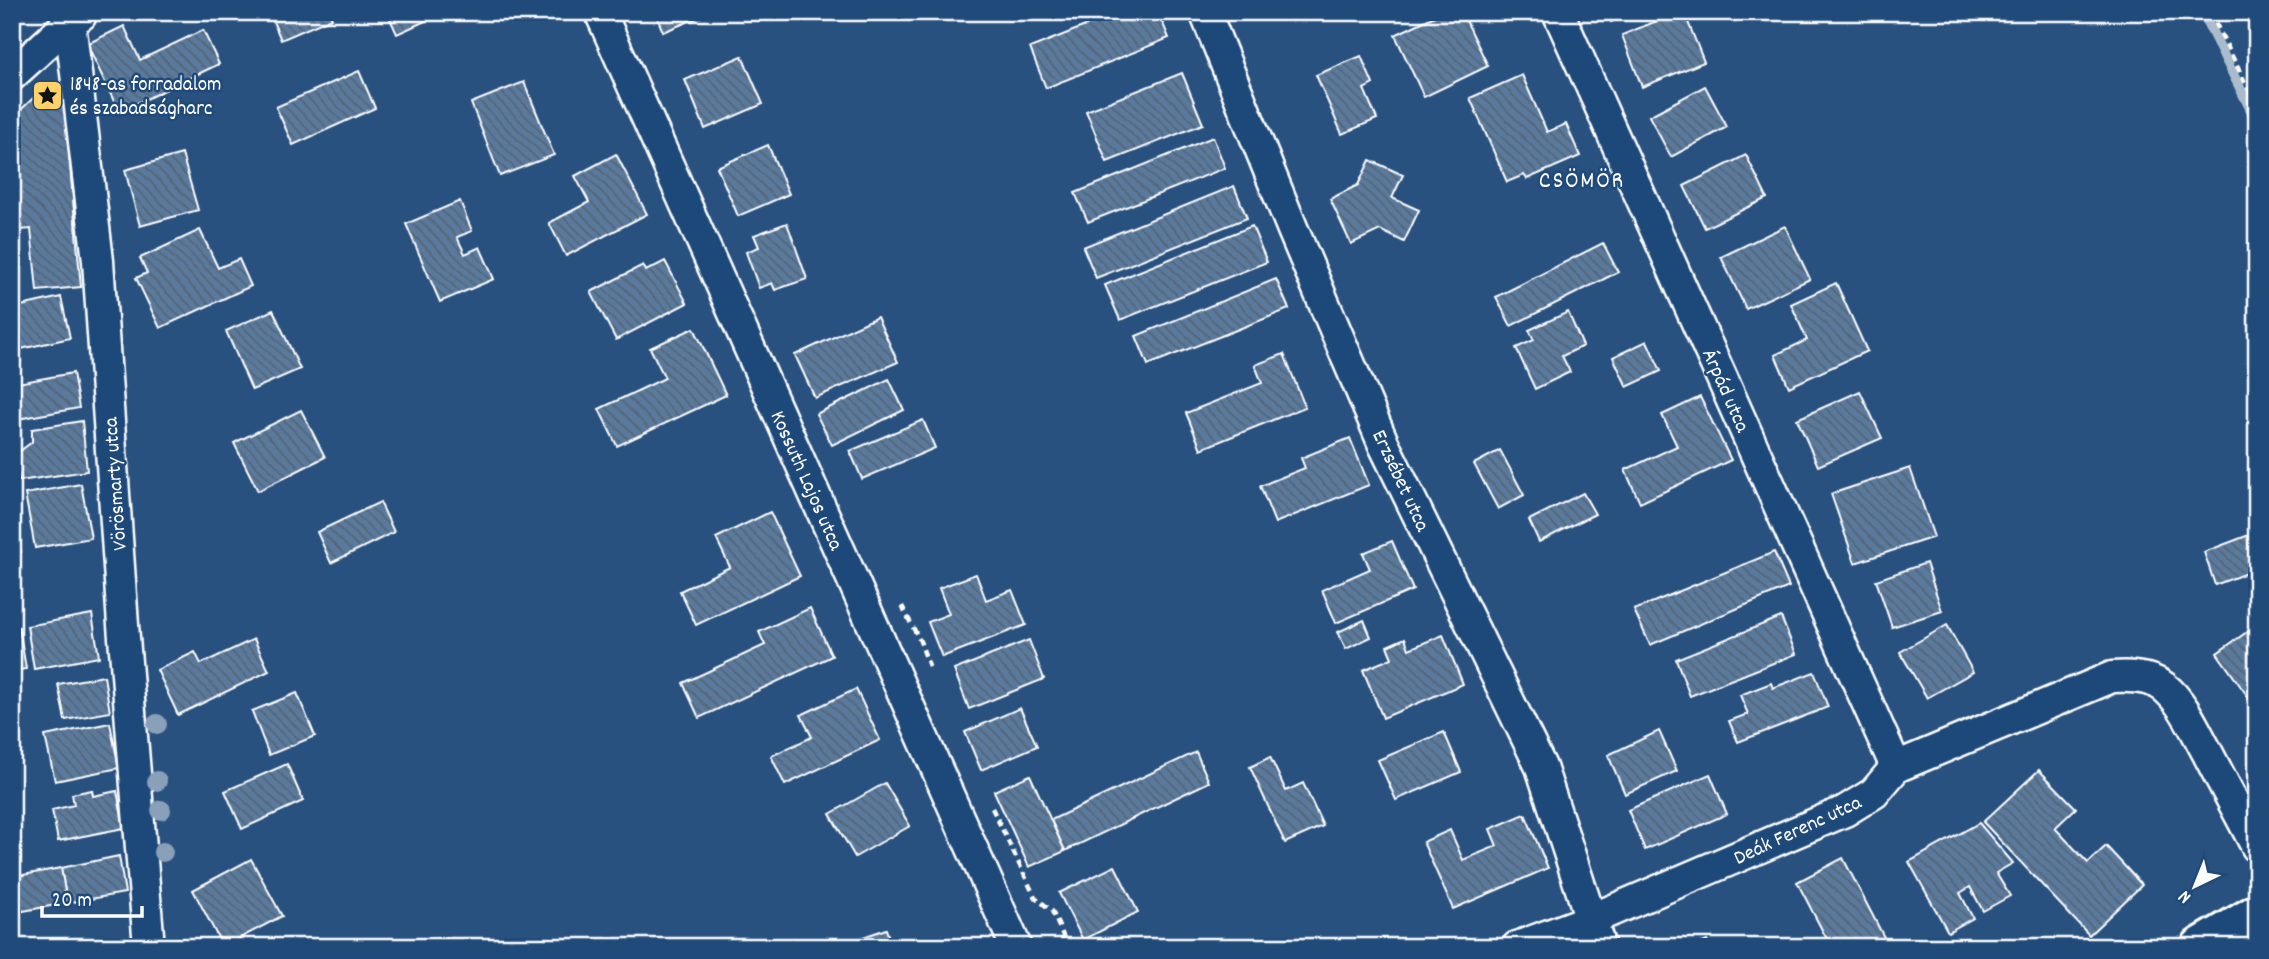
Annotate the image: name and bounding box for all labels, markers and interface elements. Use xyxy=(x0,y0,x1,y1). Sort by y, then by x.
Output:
place label: 1848-as forradalom és szabadságharc xyxy=(70,71,221,125)
place icon: 1848-as forradalom és szabadságharc xyxy=(30,78,64,112)
district label: CSÖMÖR xyxy=(1539,165,1625,199)
street label: Árpád utca xyxy=(1693,345,1756,439)
street label: Kossuth Lajos utca xyxy=(761,407,850,557)
street label: Vörösmarty utca xyxy=(97,415,137,552)
street label: Erzsébet utca xyxy=(1363,425,1436,538)
street label: Deák Ferenc utca xyxy=(1730,789,1868,874)
north arrow xyxy=(2160,850,2230,920)
scale bar xyxy=(42,875,142,919)
text: N xyxy=(2173,883,2198,909)
text: 20 m xyxy=(52,887,92,917)

